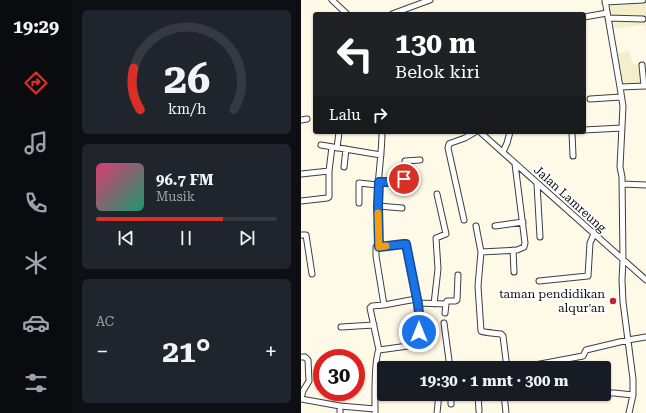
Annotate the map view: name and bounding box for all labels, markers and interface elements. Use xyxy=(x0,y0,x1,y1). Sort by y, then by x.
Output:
text: 19:29 xyxy=(13,16,59,37)
text: 130 m xyxy=(395,27,476,60)
icon: left xyxy=(329,28,381,80)
text: 26 xyxy=(163,54,210,103)
text: Belok kiri xyxy=(395,61,480,82)
icon: directions xyxy=(22,69,50,97)
text: km/h xyxy=(167,101,206,117)
icon: right xyxy=(369,104,391,126)
text: Lalu xyxy=(329,106,361,124)
icon: music xyxy=(22,129,50,157)
pin xyxy=(387,162,421,196)
street label: Jalan Lamreung xyxy=(531,163,609,235)
icon: arrive xyxy=(393,168,415,190)
text: 96.7 FM xyxy=(156,171,213,189)
icon: phone xyxy=(22,189,50,217)
text: Musik xyxy=(156,189,195,204)
icon: previous xyxy=(115,227,137,249)
icon: pause xyxy=(175,227,197,249)
icon: next xyxy=(236,227,258,249)
icon: climate xyxy=(22,249,50,277)
place label: taman pendidikan alqur'an xyxy=(499,287,605,315)
marker: taman pendidikan alqur'an xyxy=(608,296,618,306)
icon: car xyxy=(22,309,50,337)
position arrow xyxy=(398,311,440,353)
text: AC xyxy=(96,314,114,329)
text: 21° xyxy=(162,334,211,369)
text: − xyxy=(96,339,108,364)
text: + xyxy=(265,339,277,364)
speed limit sign: 30 xyxy=(313,349,365,401)
icon: filters xyxy=(22,369,50,397)
text: 19:30 · 1 mnt · 300 m xyxy=(419,372,569,390)

